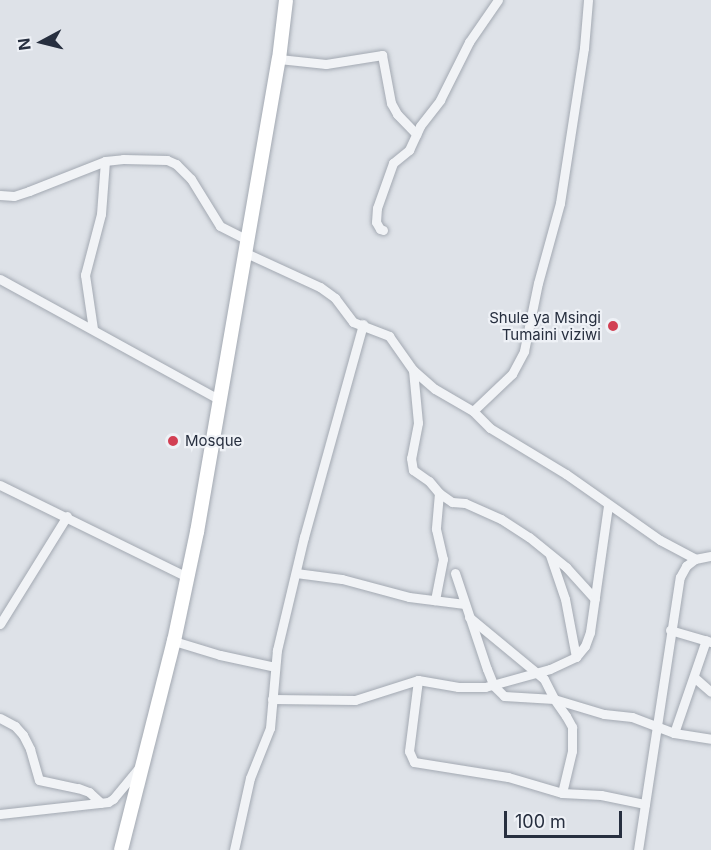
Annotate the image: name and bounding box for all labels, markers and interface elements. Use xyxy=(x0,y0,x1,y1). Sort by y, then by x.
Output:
north arrow xyxy=(12,12,72,72)
text: N xyxy=(13,37,35,51)
place label: Shule ya Msingi Tumaini viziwi xyxy=(489,308,601,343)
marker: Shule ya Msingi Tumaini viziwi xyxy=(606,319,620,333)
place label: Mosque xyxy=(185,432,242,450)
marker: Mosque xyxy=(166,434,180,448)
scale bar xyxy=(507,799,626,837)
text: 100 m xyxy=(515,811,566,832)

